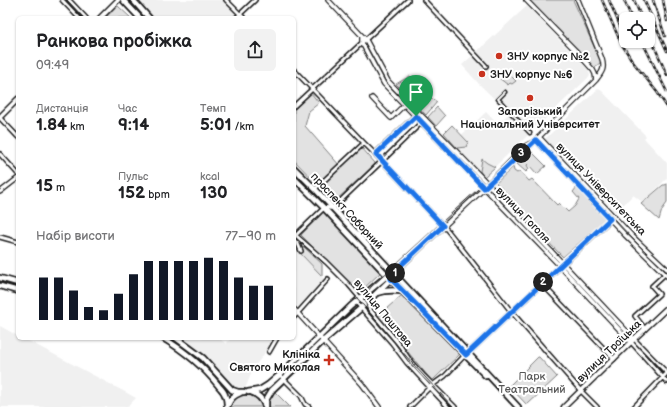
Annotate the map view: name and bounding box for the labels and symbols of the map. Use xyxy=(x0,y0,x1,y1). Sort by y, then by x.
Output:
place label: ЗНУ корпус №2 xyxy=(507,50,590,63)
marker: ЗНУ корпус №2 xyxy=(494,51,504,61)
place label: ЗНУ корпус №6 xyxy=(490,68,573,81)
marker: ЗНУ корпус №6 xyxy=(477,69,487,79)
pin xyxy=(399,75,433,116)
marker: Запорізький Національний Університет xyxy=(525,93,535,103)
place label: Запорізький Національний Університет xyxy=(460,105,601,131)
street label: вулиця Університетська xyxy=(553,140,649,238)
pin: 3 xyxy=(511,143,531,163)
street label: проспект Соборний xyxy=(308,170,386,252)
street label: вулиця Гоголя xyxy=(493,184,553,246)
pin: 1 xyxy=(385,263,405,283)
pin: 2 xyxy=(533,272,553,292)
street label: вулиця Поштова xyxy=(351,277,415,350)
street label: вулиця Троїцька xyxy=(574,317,644,385)
place label: Клініка Святого Миколая xyxy=(230,348,321,374)
marker: Клініка Святого Миколая xyxy=(323,354,335,366)
park label: Парк Театральний xyxy=(498,370,566,396)

